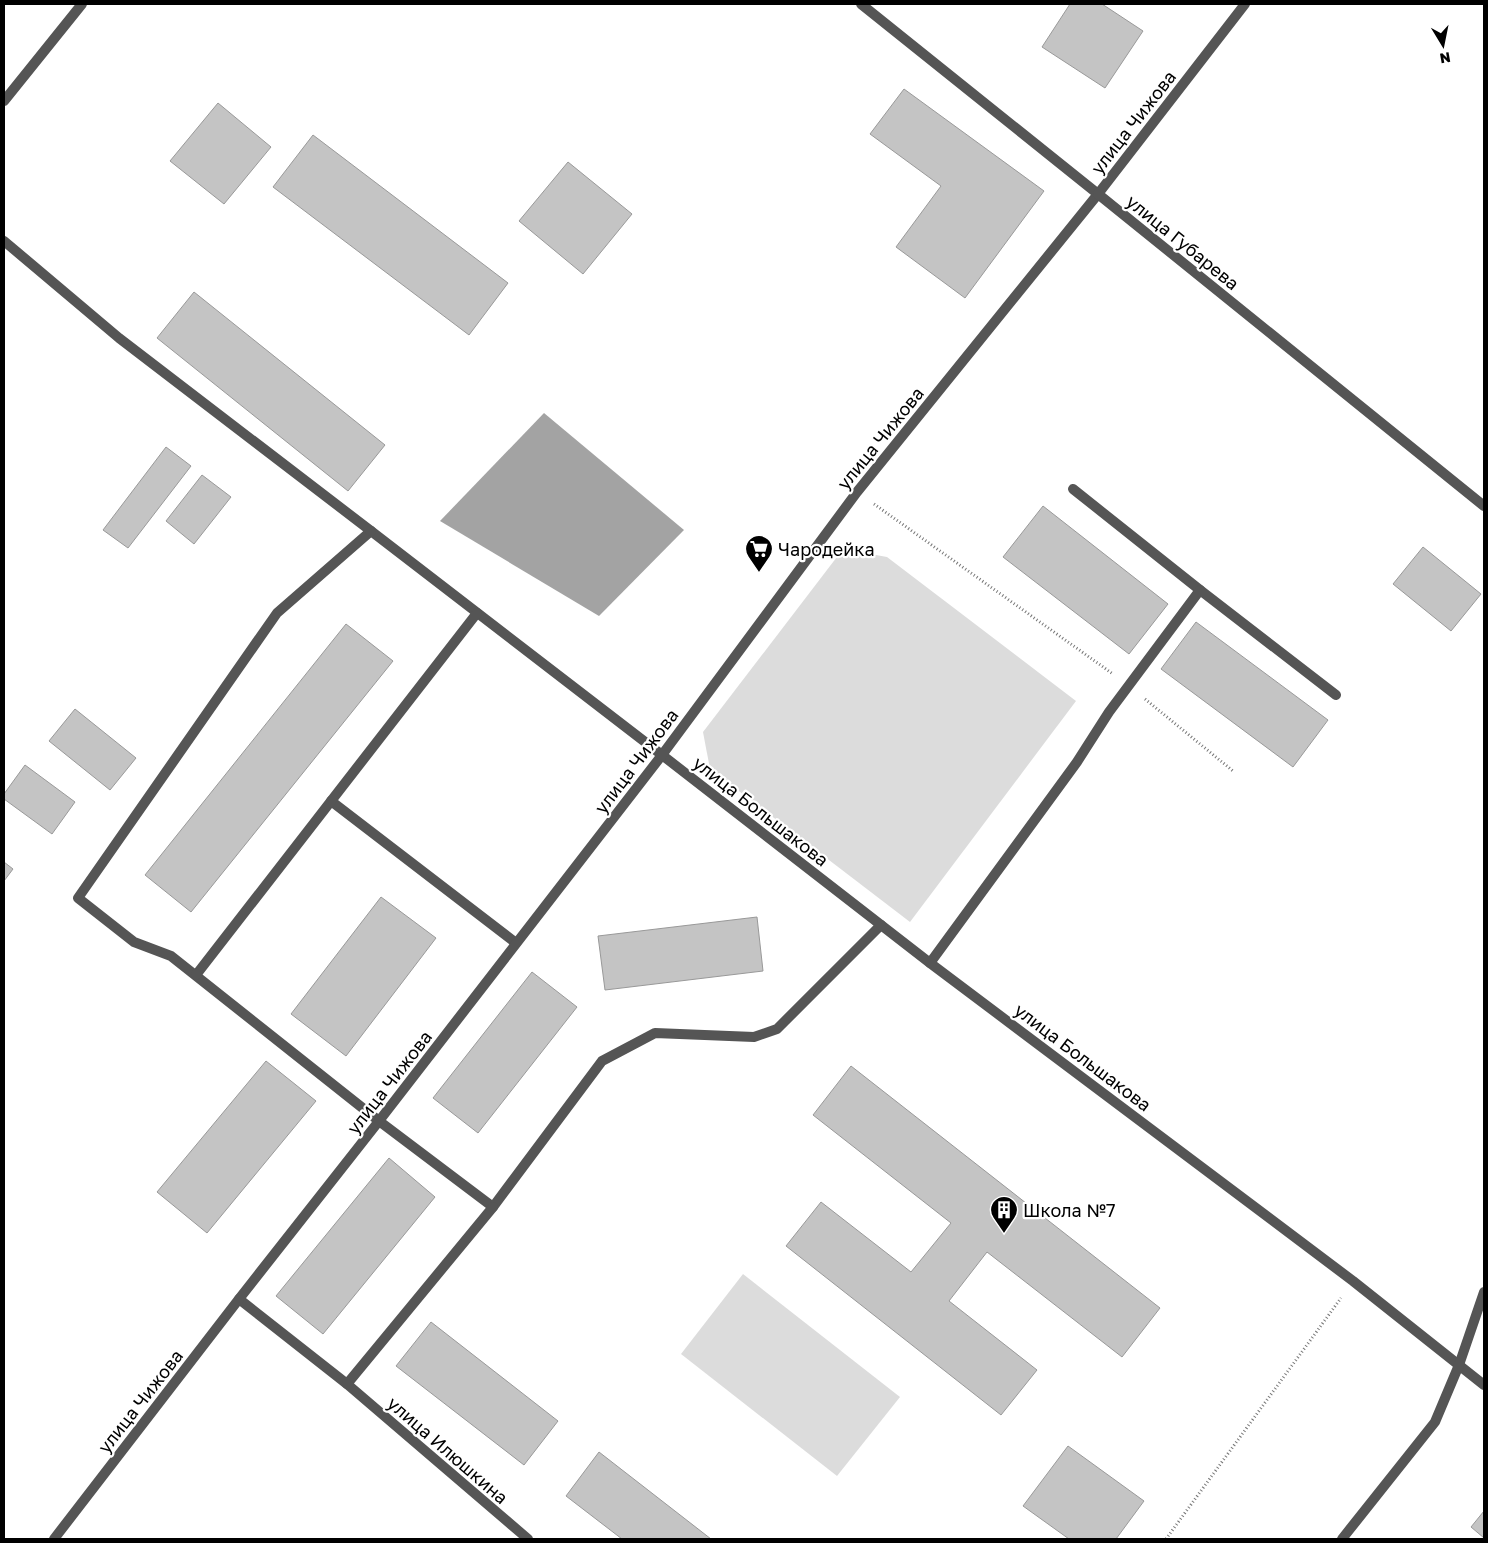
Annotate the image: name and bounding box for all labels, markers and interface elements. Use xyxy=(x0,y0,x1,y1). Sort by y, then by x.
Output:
north arrow xyxy=(1418,20,1468,70)
text: N xyxy=(1439,49,1452,68)
street label: улица Чижова xyxy=(1086,66,1180,178)
street label: улица Губарева xyxy=(1122,190,1244,294)
street label: улица Чижова xyxy=(832,382,928,494)
supermarket icon: Чародейка xyxy=(744,534,774,573)
place label: Чародейка xyxy=(778,538,875,560)
street label: улица Чижова xyxy=(589,704,683,818)
street label: улица Большакова xyxy=(689,751,833,871)
street label: улица Большакова xyxy=(1010,998,1156,1116)
street label: улица Чижова xyxy=(342,1026,436,1138)
building icon: Школа №7 xyxy=(989,1195,1019,1234)
place label: Школа №7 xyxy=(1023,1199,1116,1221)
street label: улица Чижова xyxy=(93,1345,187,1457)
street label: улица Илюшкина xyxy=(383,1392,513,1508)

